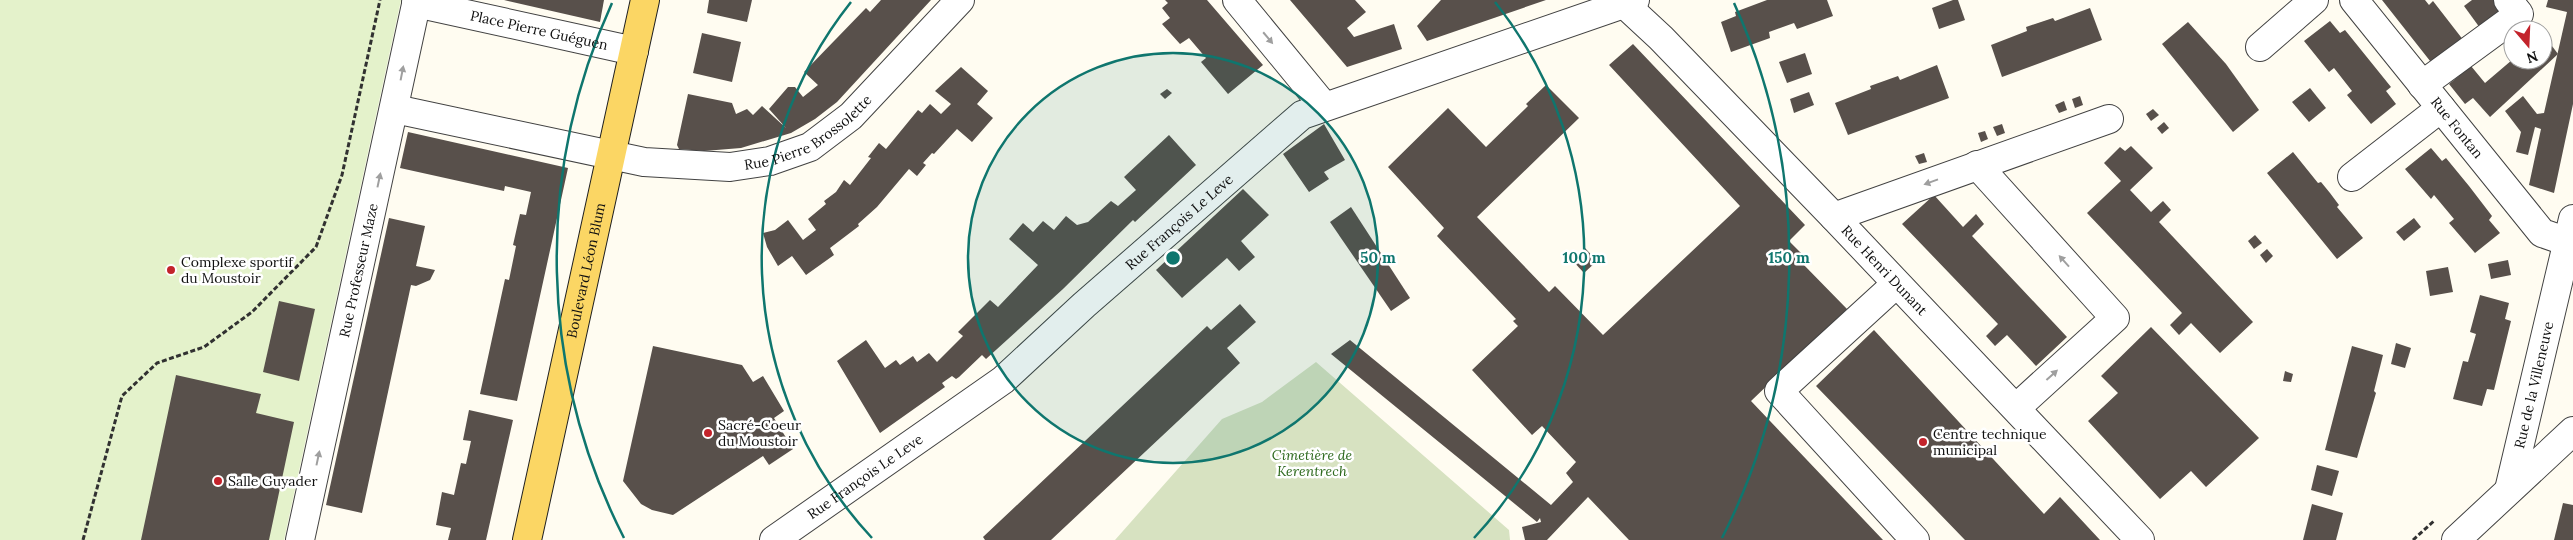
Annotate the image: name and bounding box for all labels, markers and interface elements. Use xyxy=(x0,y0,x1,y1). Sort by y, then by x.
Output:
street label: Place Pierre Guéguen xyxy=(469,6,610,54)
north arrow xyxy=(2503,20,2553,70)
one-way arrow xyxy=(1263,31,1274,44)
text: N xyxy=(2524,47,2540,68)
one-way arrow xyxy=(399,64,407,80)
street label: Rue Pierre Brossolette xyxy=(743,91,876,174)
street label: Rue Fontan xyxy=(2427,93,2487,162)
street label: Rue François Le Leve xyxy=(1122,170,1237,274)
one-way arrow xyxy=(375,172,383,187)
one-way arrow xyxy=(1924,179,1939,186)
street label: Rue Professeur Maze xyxy=(335,201,382,339)
street label: Boulevard Léon Blum xyxy=(562,201,610,340)
street label: Rue Henri Dunant xyxy=(1837,221,1932,319)
text: 50 m xyxy=(1360,248,1396,267)
text: 100 m xyxy=(1563,248,1606,267)
text: 150 m xyxy=(1768,248,1810,267)
centre of rings xyxy=(1164,249,1182,267)
place label: Complexe sportif du Moustoir xyxy=(181,253,294,287)
one-way arrow xyxy=(2058,255,2070,267)
marker: Complexe sportif du Moustoir xyxy=(165,264,177,276)
street label: Rue de la Villeneuve xyxy=(2510,319,2558,450)
one-way arrow xyxy=(2045,370,2058,381)
place label: Sacré-Coeur du Moustoir xyxy=(718,416,801,450)
place label: Centre technique municipal xyxy=(1933,425,2047,459)
marker: Sacré-Coeur du Moustoir xyxy=(702,427,714,439)
street label: Rue François Le Leve xyxy=(804,430,927,523)
marker: Centre technique municipal xyxy=(1917,436,1929,448)
park label: Cimetière de Kerentrech xyxy=(1272,446,1353,480)
one-way arrow xyxy=(314,451,322,466)
place label: Salle Guyader xyxy=(228,472,318,490)
marker: Salle Guyader xyxy=(212,475,224,487)

